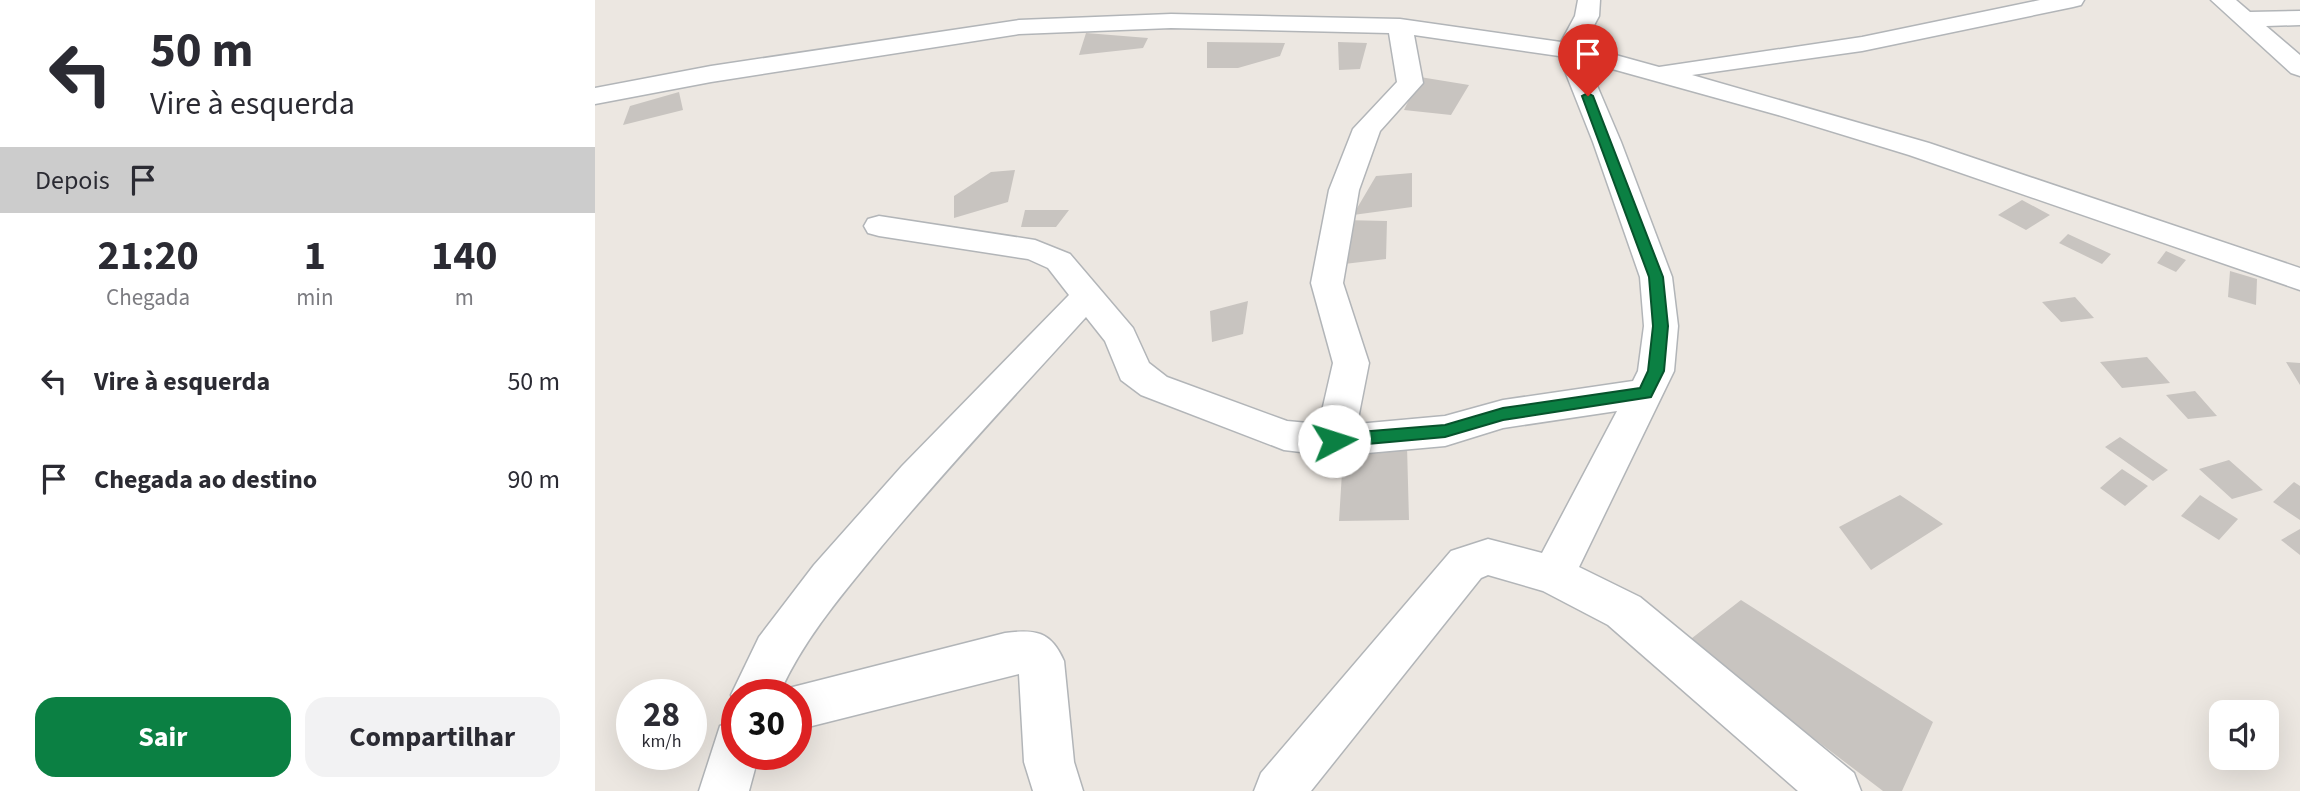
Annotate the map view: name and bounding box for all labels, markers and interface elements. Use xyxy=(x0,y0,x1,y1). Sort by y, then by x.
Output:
text: 50 m xyxy=(150,16,254,86)
pin xyxy=(1558,24,1618,96)
icon: left xyxy=(35,28,126,119)
icon: arrive xyxy=(1569,35,1607,73)
text: Vire à esquerda xyxy=(150,81,355,127)
icon: arrive xyxy=(124,161,162,199)
text: Depois xyxy=(35,162,110,199)
text: 21:20 xyxy=(97,226,199,286)
text: 1 xyxy=(304,226,326,286)
text: 140 xyxy=(431,226,498,286)
text: Chegada xyxy=(106,281,190,314)
text: min xyxy=(296,281,334,314)
text: m xyxy=(455,281,474,314)
icon: left xyxy=(35,362,73,400)
text: Vire à esquerda xyxy=(94,363,270,400)
text: 50 m xyxy=(507,363,560,400)
position arrow xyxy=(1297,404,1371,478)
icon: arrive xyxy=(35,460,73,498)
text: Chegada ao destino xyxy=(94,461,317,498)
text: 90 m xyxy=(507,461,560,498)
speed limit sign: 30 xyxy=(721,679,812,770)
text: 28 xyxy=(643,690,680,740)
button: Sair xyxy=(35,697,291,777)
button: Compartilhar xyxy=(305,697,560,777)
map controls xyxy=(2209,700,2279,770)
button: sound xyxy=(2209,700,2279,770)
text: km/h xyxy=(642,729,681,754)

